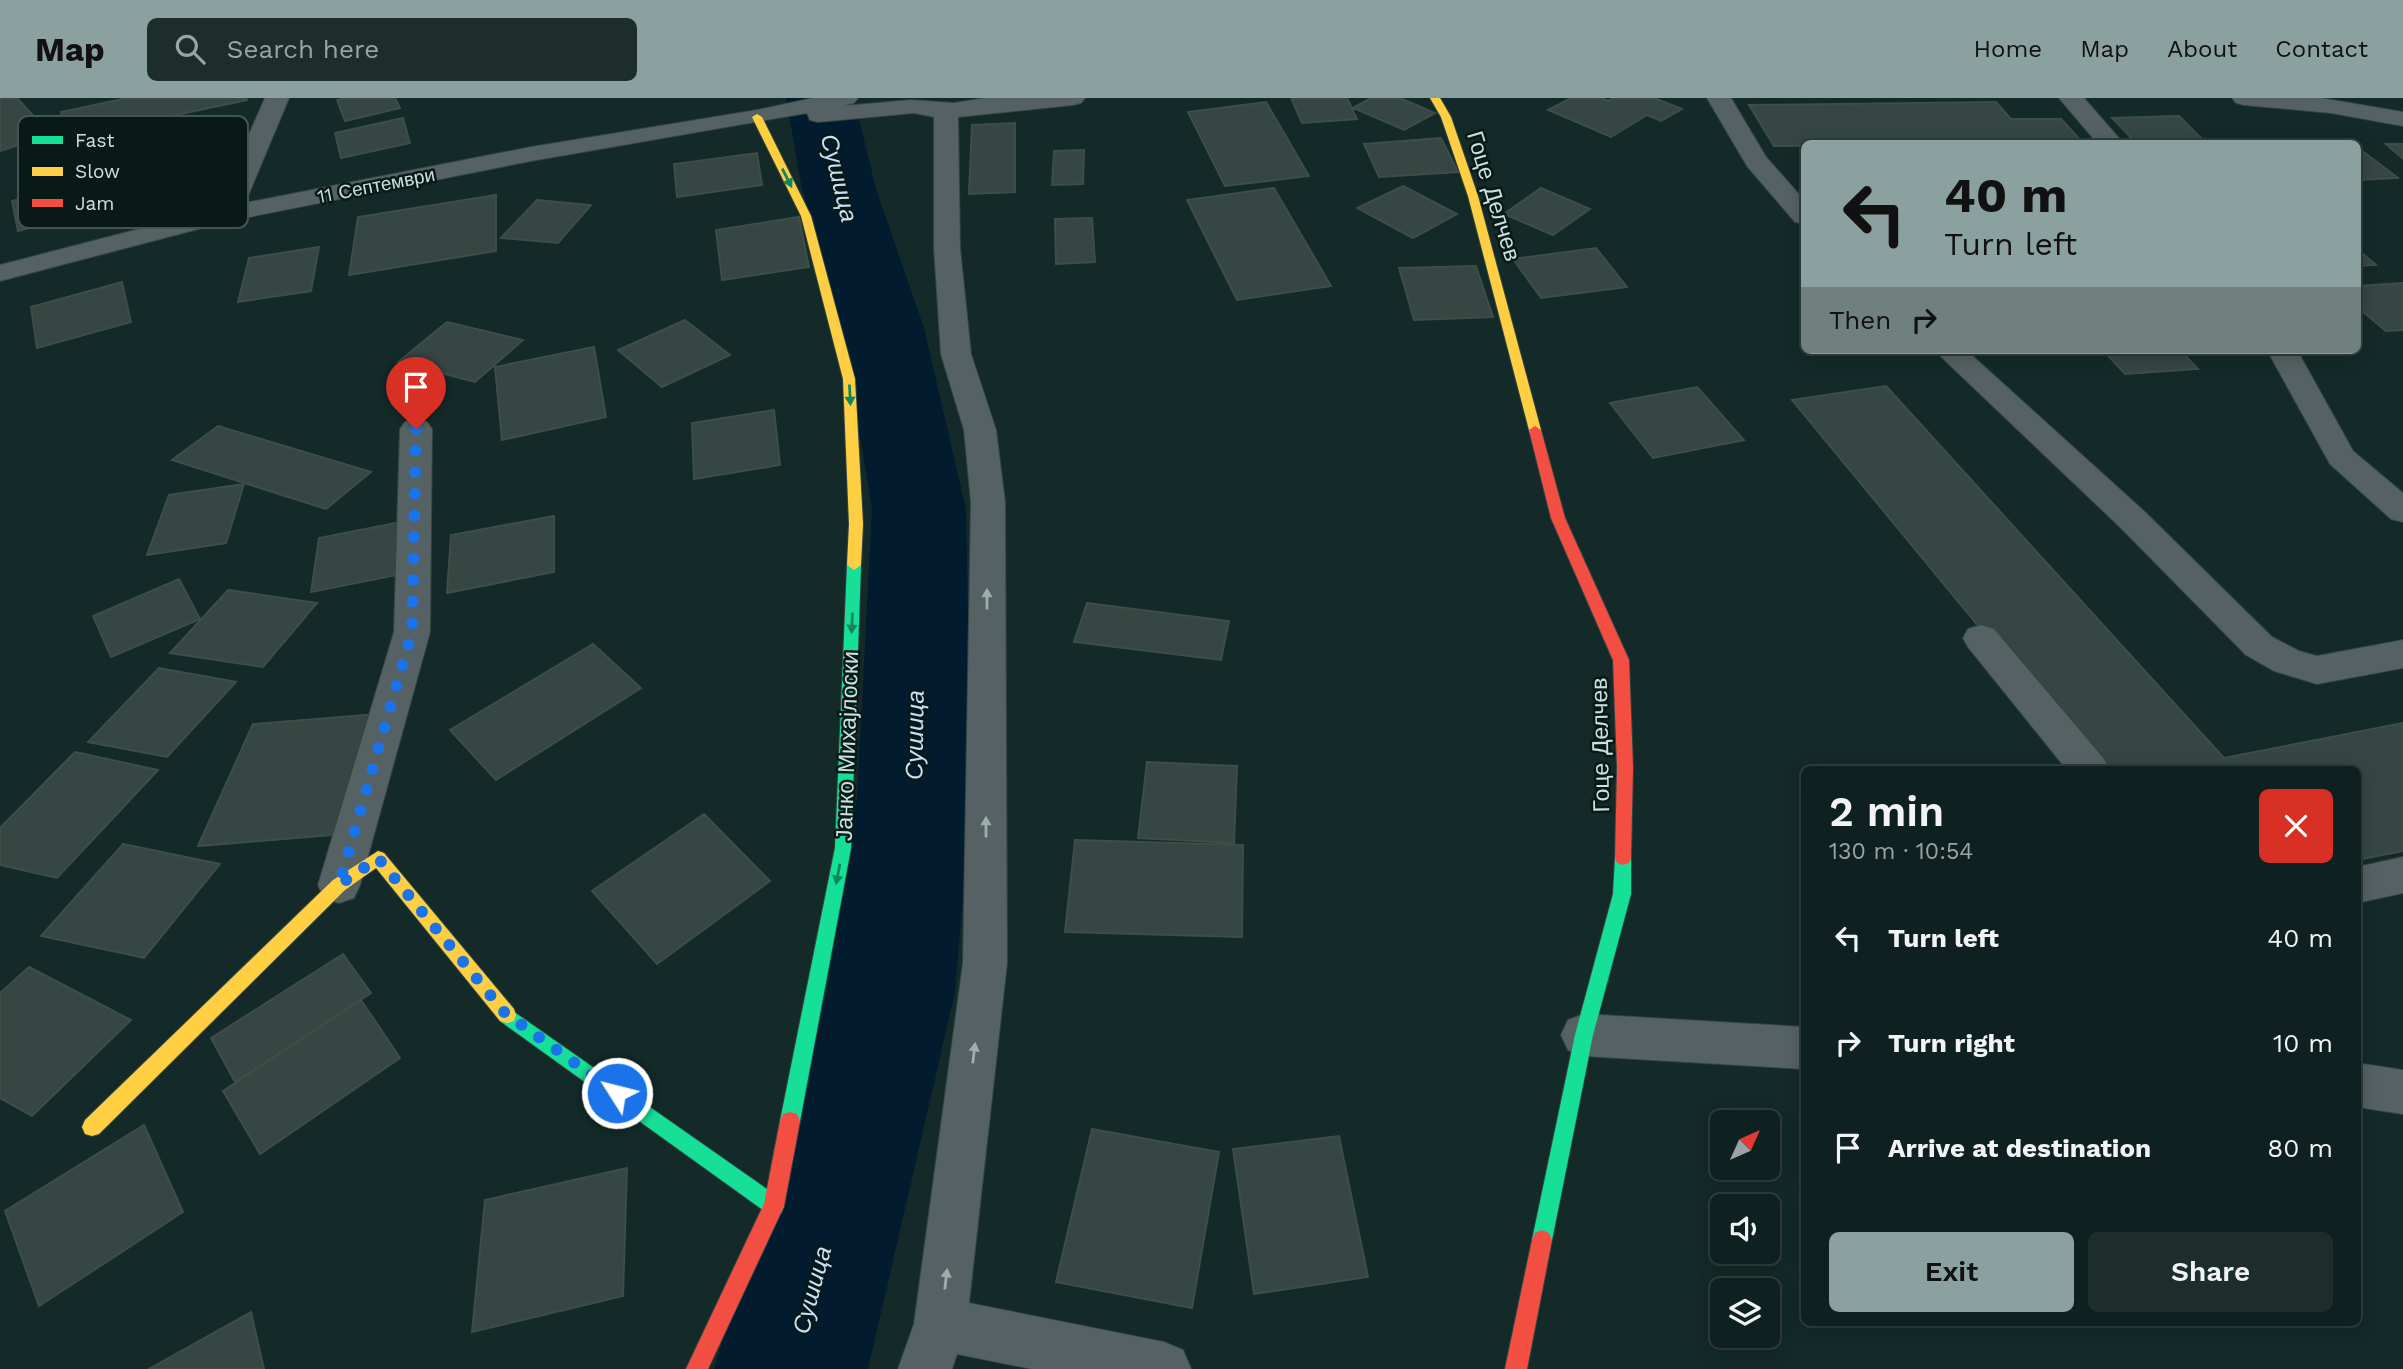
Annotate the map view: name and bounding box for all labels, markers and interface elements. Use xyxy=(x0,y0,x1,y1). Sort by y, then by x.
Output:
search box xyxy=(147,18,637,81)
text: Map xyxy=(35,30,105,69)
icon: search xyxy=(171,30,209,68)
text: Search here xyxy=(227,34,379,64)
text: Home xyxy=(1974,35,2042,63)
text: Map xyxy=(2080,35,2129,63)
text: About xyxy=(2167,35,2237,63)
text: Contact xyxy=(2275,35,2368,63)
legend xyxy=(18,116,248,228)
street label: Гоце Делчев xyxy=(1461,128,1526,265)
text: Fast xyxy=(75,129,114,152)
water label: Сушица xyxy=(815,131,863,225)
text: Slow xyxy=(75,160,120,183)
street label: 11 Септември xyxy=(315,163,437,208)
text: 40 m xyxy=(1944,166,2067,224)
one-way arrow xyxy=(782,168,793,188)
icon: left xyxy=(1829,168,1920,259)
text: Jam xyxy=(75,192,114,215)
text: Turn left xyxy=(1944,225,2077,263)
icon: right xyxy=(1905,301,1943,339)
text: Then xyxy=(1829,305,1891,335)
pin xyxy=(386,357,446,429)
icon: arrive xyxy=(397,368,435,406)
one-way arrow xyxy=(844,385,855,407)
one-way arrow xyxy=(981,588,993,610)
one-way arrow xyxy=(846,612,857,634)
street label: Јанко Михајлоски xyxy=(831,651,864,841)
street label: Гоце Делчев xyxy=(1586,677,1615,813)
water label: Сушица xyxy=(900,690,930,780)
text: 2 min xyxy=(1829,787,1944,836)
button: close xyxy=(2259,789,2333,863)
one-way arrow xyxy=(980,815,992,837)
text: 130 m · 10:54 xyxy=(1829,838,1973,865)
one-way arrow xyxy=(832,863,843,885)
icon: left xyxy=(1829,919,1867,957)
text: Turn left xyxy=(1888,923,1999,953)
text: 40 m xyxy=(2267,923,2333,953)
icon: right xyxy=(1829,1024,1867,1062)
text: Turn right xyxy=(1888,1028,2015,1058)
text: 10 m xyxy=(2273,1028,2333,1058)
one-way arrow xyxy=(969,1042,980,1064)
position arrow xyxy=(580,1056,654,1130)
north arrow xyxy=(1710,1110,1780,1180)
map controls xyxy=(1710,1110,1780,1348)
icon: arrive xyxy=(1829,1129,1867,1167)
text: Arrive at destination xyxy=(1888,1133,2151,1163)
text: 80 m xyxy=(2267,1133,2333,1163)
button: sound xyxy=(1710,1194,1780,1264)
button: Exit xyxy=(1829,1232,2074,1312)
button: Share xyxy=(2088,1232,2333,1312)
water label: Сушица xyxy=(787,1243,837,1337)
one-way arrow xyxy=(940,1268,951,1290)
button: layers xyxy=(1710,1278,1780,1348)

